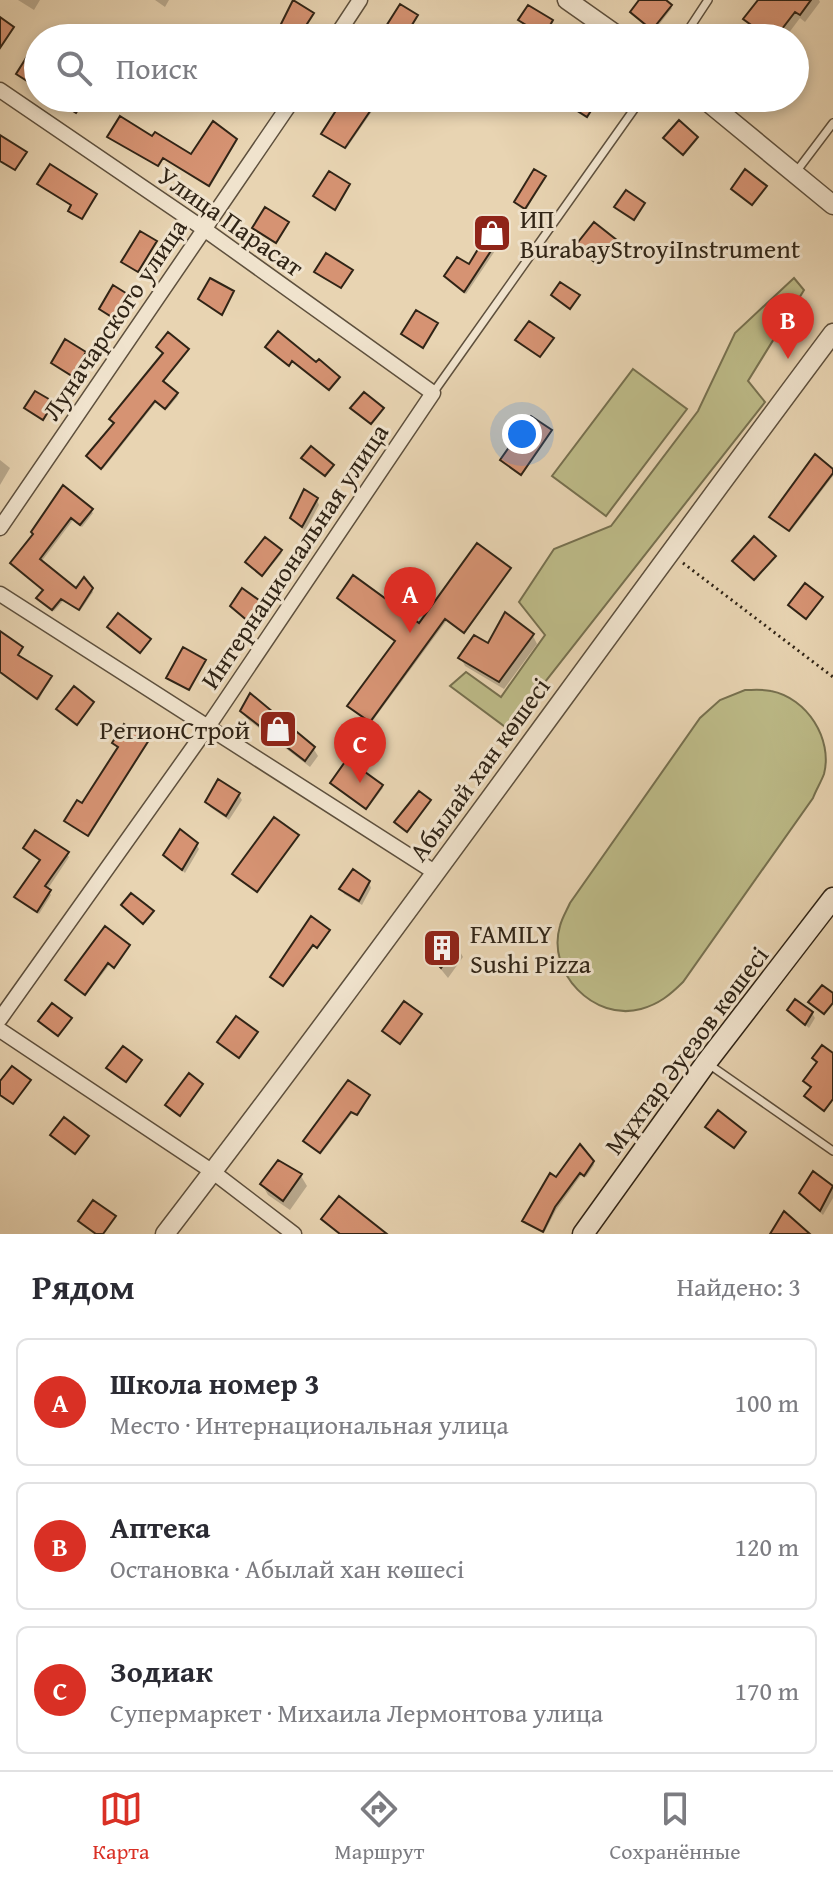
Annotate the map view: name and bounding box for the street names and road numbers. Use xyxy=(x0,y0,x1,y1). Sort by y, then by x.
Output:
street label: Улица Парасат xyxy=(150,156,312,286)
street label: Луначарского улица xyxy=(32,210,197,428)
street label: Интернациональная улица xyxy=(190,415,398,697)
street label: Абылай хан көшесі xyxy=(399,669,559,869)
street label: Мұхтар Әуезов көшесі xyxy=(594,937,778,1163)

